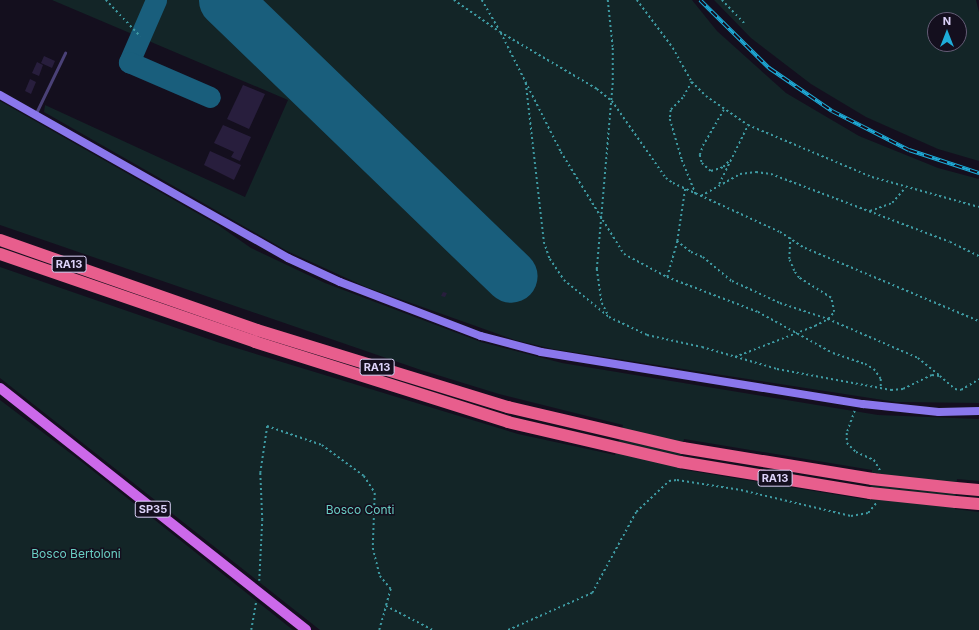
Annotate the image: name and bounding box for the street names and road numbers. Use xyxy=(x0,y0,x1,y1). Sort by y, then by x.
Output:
road number: RA13 xyxy=(51,255,87,273)
road number: RA13 xyxy=(359,358,395,376)
road number: RA13 xyxy=(757,469,793,487)
road number: SP35 xyxy=(134,500,172,518)

